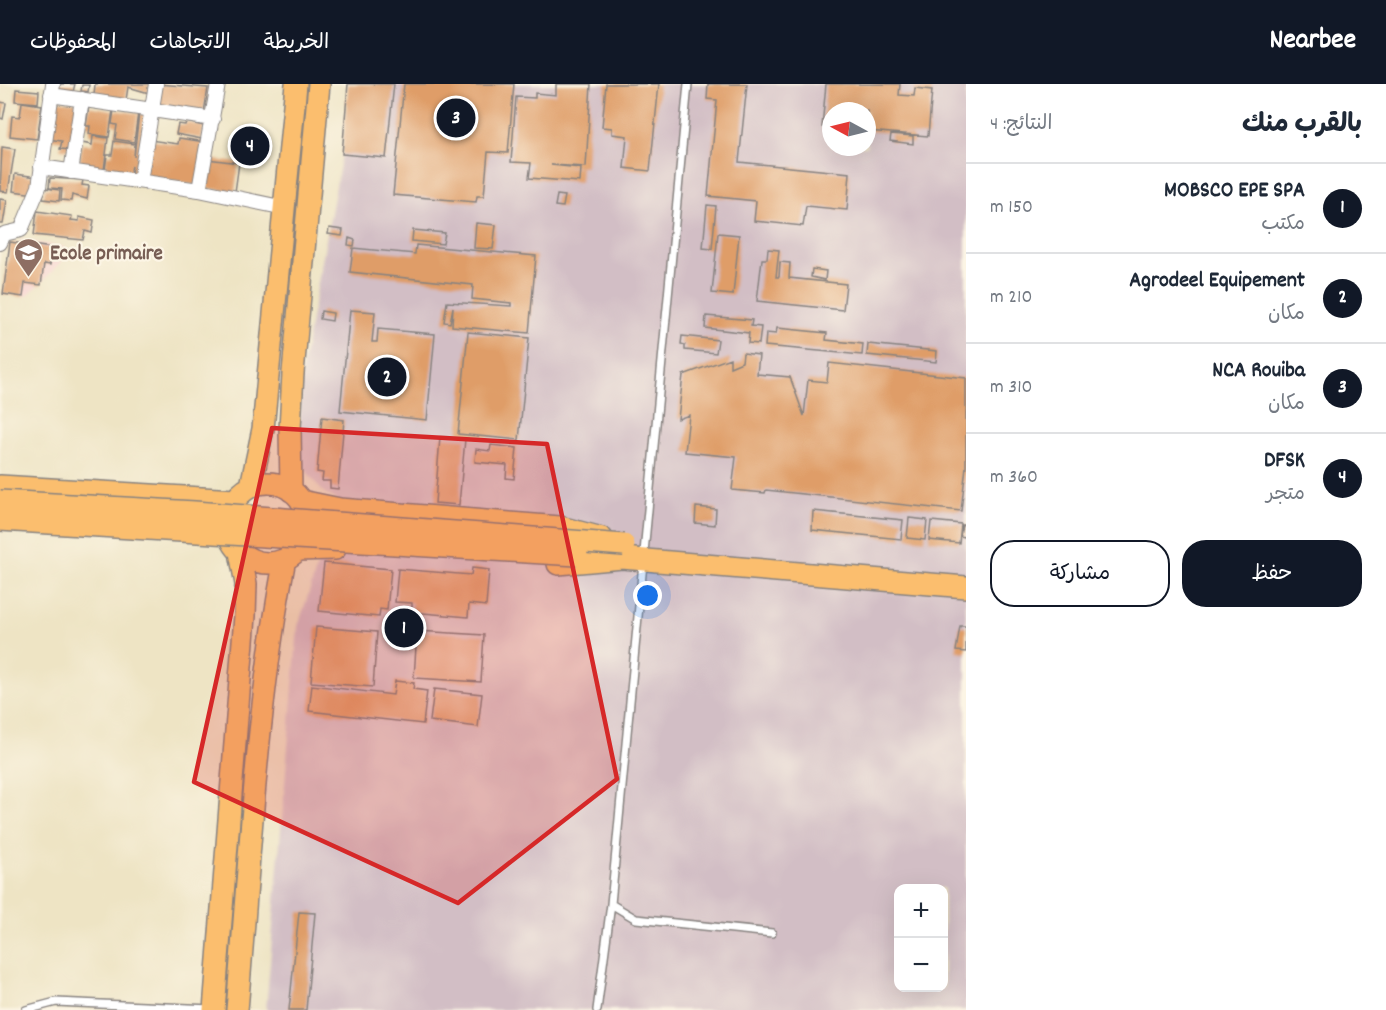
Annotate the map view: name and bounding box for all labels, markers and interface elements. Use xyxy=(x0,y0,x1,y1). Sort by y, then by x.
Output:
text: Nearbee xyxy=(1270,22,1356,62)
text: المحفوظات xyxy=(30,29,116,59)
text: الاتجاهات xyxy=(149,29,231,59)
text: الخريطة xyxy=(264,29,329,59)
pin: 3 xyxy=(436,96,476,141)
north arrow xyxy=(822,102,876,156)
text: بالقرب منك xyxy=(1242,107,1362,144)
text: النتائج: 4 xyxy=(990,111,1052,139)
pin: 4 xyxy=(230,124,270,168)
text: MOBSCO EPE SPA xyxy=(1164,176,1305,207)
text: 150 m xyxy=(990,194,1033,222)
text: 1 xyxy=(1340,194,1345,222)
text: مكتب xyxy=(1261,211,1305,239)
school or university icon: Ecole primaire xyxy=(13,236,45,278)
place label: Ecole primaire xyxy=(50,240,163,270)
text: Agrodeel Equipement xyxy=(1129,266,1305,297)
text: 210 m xyxy=(990,284,1032,312)
text: 2 xyxy=(1338,284,1347,312)
text: مكان xyxy=(1268,301,1305,329)
pin: 2 xyxy=(368,354,406,400)
text: NCA Rouiba xyxy=(1212,356,1305,387)
text: 310 m xyxy=(990,374,1033,402)
text: 3 xyxy=(1338,374,1347,402)
text: مكان xyxy=(1268,391,1305,419)
text: DFSK xyxy=(1264,446,1305,477)
text: 360 m xyxy=(990,464,1038,492)
text: 4 xyxy=(1338,464,1347,492)
text: متجر xyxy=(1266,481,1305,509)
button: مشاركة xyxy=(990,540,1170,607)
button: حفظ xyxy=(1182,540,1362,607)
your location xyxy=(633,581,662,610)
pin: 1 xyxy=(384,606,424,650)
map controls xyxy=(894,884,948,992)
button: + xyxy=(894,884,948,938)
button: − xyxy=(894,938,948,992)

